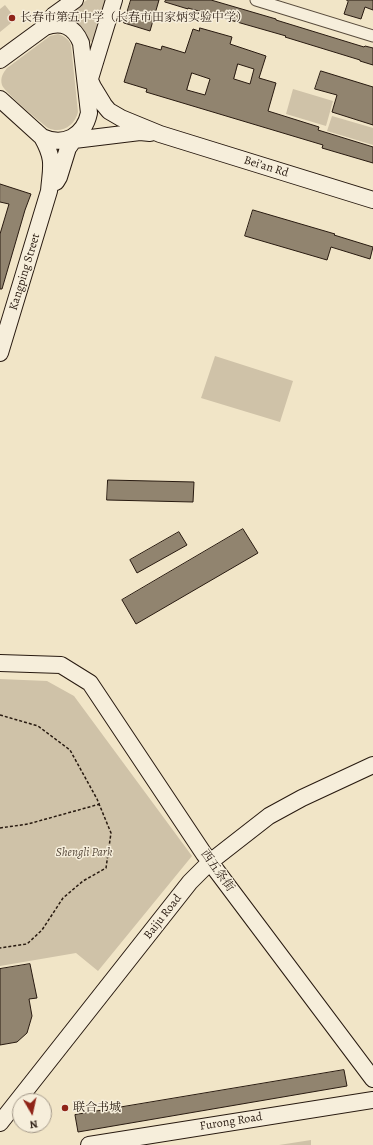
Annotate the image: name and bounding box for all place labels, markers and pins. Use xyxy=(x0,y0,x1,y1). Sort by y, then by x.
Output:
place label: 长春市第五中学（长春市田家炳实验中学） xyxy=(20,11,248,25)
marker: 长春市第五中学（长春市田家炳实验中学） xyxy=(7,13,17,23)
place label: 联合书城 xyxy=(73,1101,121,1115)
marker: 联合书城 xyxy=(60,1103,70,1113)

